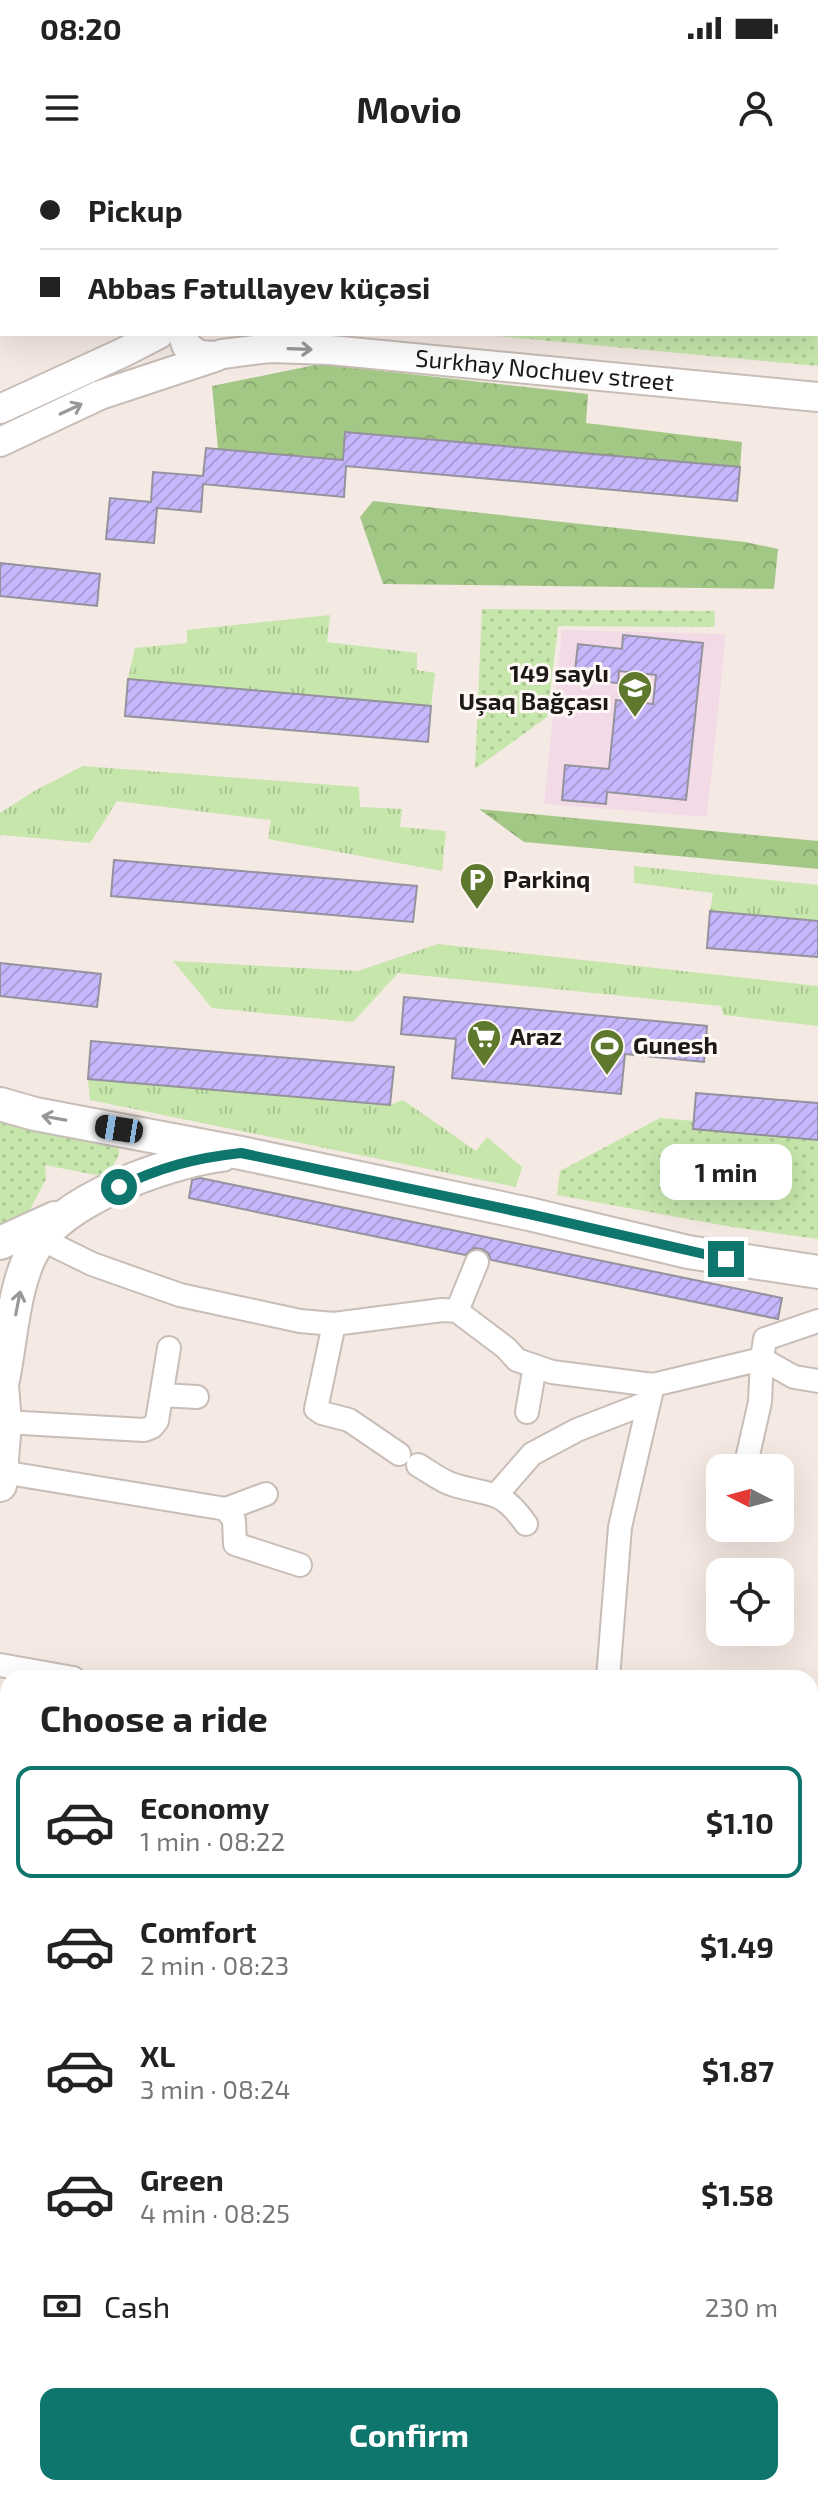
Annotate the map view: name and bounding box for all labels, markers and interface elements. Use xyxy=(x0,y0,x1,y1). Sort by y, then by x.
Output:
text: 08:20 xyxy=(40,10,122,46)
icon: menu xyxy=(40,86,84,130)
icon: person xyxy=(734,86,778,130)
text: Movio xyxy=(356,87,462,130)
text: Pickup xyxy=(88,192,183,228)
text: Abbas Fətullayev küçəsi xyxy=(88,269,430,305)
one-way arrow xyxy=(286,341,313,357)
street label: Surkhay Nochuev street xyxy=(414,342,675,396)
one-way arrow xyxy=(58,401,82,416)
place label: 149 saylı Uşaq Bağçası xyxy=(459,658,609,717)
school or university icon: 149 saylı Uşaq Bağçası xyxy=(616,669,654,719)
parking icon: Parkinq xyxy=(458,861,496,911)
place label: Parkinq xyxy=(503,864,590,893)
supermarket icon: Araz xyxy=(465,1018,503,1068)
place label: Araz xyxy=(510,1021,562,1050)
sports icon: Gunesh xyxy=(588,1027,626,1077)
place label: Gunesh xyxy=(633,1030,718,1059)
one-way arrow xyxy=(42,1109,67,1124)
car xyxy=(93,1113,145,1145)
callout: 1 min xyxy=(660,1143,792,1199)
text: 1 min xyxy=(695,1156,757,1187)
route start xyxy=(101,1169,137,1205)
route end xyxy=(708,1241,744,1277)
one-way arrow xyxy=(11,1291,26,1316)
north arrow xyxy=(706,1454,794,1542)
map controls xyxy=(706,1454,794,1646)
button: locate xyxy=(706,1558,794,1646)
text: Choose a ride xyxy=(40,1696,268,1739)
icon: car xyxy=(44,1786,116,1858)
text: Economy xyxy=(140,1789,269,1825)
text: $1.10 xyxy=(706,1804,774,1840)
text: 1 min · 08:22 xyxy=(140,1825,285,1856)
icon: car xyxy=(44,1910,116,1982)
text: Comfort xyxy=(140,1913,257,1949)
text: $1.49 xyxy=(700,1928,774,1964)
text: 2 min · 08:23 xyxy=(140,1949,289,1980)
icon: car xyxy=(44,2034,116,2106)
text: XL xyxy=(140,2037,175,2073)
text: $1.87 xyxy=(702,2052,774,2088)
text: 3 min · 08:24 xyxy=(140,2073,291,2104)
icon: car xyxy=(44,2158,116,2230)
text: Green xyxy=(140,2161,224,2197)
text: $1.58 xyxy=(701,2176,774,2212)
text: 4 min · 08:25 xyxy=(140,2197,290,2228)
icon: cash xyxy=(40,2284,84,2328)
text: Cash xyxy=(104,2288,170,2324)
text: 230 m xyxy=(705,2291,778,2322)
button: Confirm xyxy=(40,2388,778,2480)

